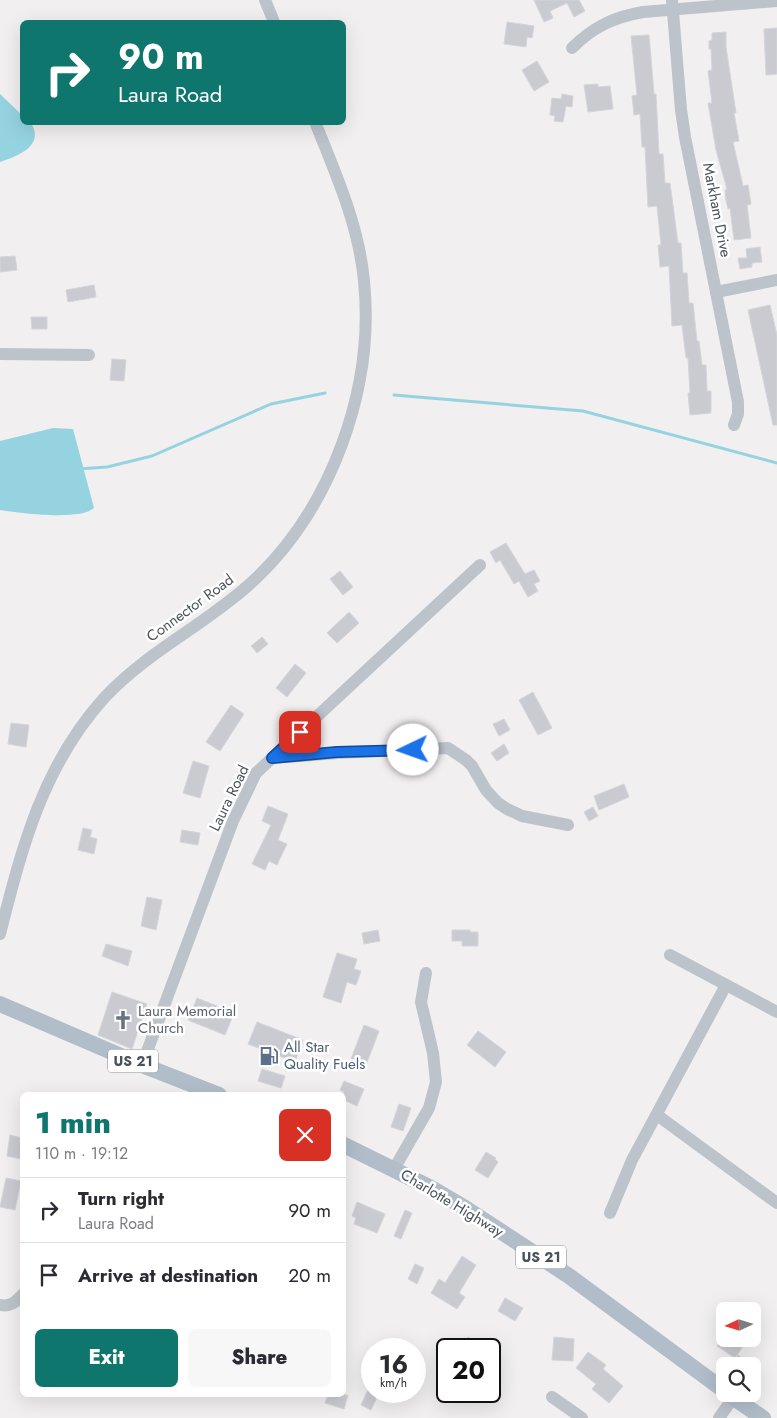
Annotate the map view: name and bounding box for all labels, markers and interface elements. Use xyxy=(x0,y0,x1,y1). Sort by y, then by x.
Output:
text: 90 m xyxy=(118,32,204,82)
icon: right xyxy=(35,40,100,105)
text: Laura Road xyxy=(118,78,222,110)
street label: Markham Drive xyxy=(697,161,737,259)
street label: Connector Road xyxy=(142,569,238,647)
pin xyxy=(279,711,321,753)
icon: arrive xyxy=(286,718,314,746)
position arrow xyxy=(386,723,438,775)
street label: Laura Road xyxy=(204,761,254,835)
place label: Laura Memorial Church xyxy=(138,1000,236,1039)
church icon: Laura Memorial Church xyxy=(112,1009,134,1031)
place label: All Star Quality Fuels xyxy=(284,1036,365,1075)
fuel station icon: All Star Quality Fuels xyxy=(258,1045,280,1067)
road number: US 21 xyxy=(108,1050,158,1072)
text: 1 min xyxy=(35,1101,111,1144)
button: close xyxy=(279,1109,331,1161)
text: 110 m · 19:12 xyxy=(35,1142,128,1165)
street label: Charlotte Highway xyxy=(396,1164,508,1243)
text: Turn right xyxy=(78,1185,164,1212)
icon: right xyxy=(35,1196,63,1224)
text: 90 m xyxy=(288,1197,331,1224)
text: Laura Road xyxy=(78,1212,154,1235)
road number: US 21 xyxy=(516,1246,566,1268)
icon: arrive xyxy=(35,1261,63,1289)
text: Arrive at destination xyxy=(78,1262,258,1289)
text: 20 m xyxy=(288,1262,331,1289)
north arrow xyxy=(716,1302,761,1348)
map controls xyxy=(716,1302,761,1402)
button: Exit xyxy=(35,1329,178,1387)
button: Share xyxy=(188,1329,331,1387)
speed limit sign: 20 xyxy=(436,1338,501,1403)
text: 16 xyxy=(379,1346,408,1382)
button: search xyxy=(716,1357,761,1402)
text: km/h xyxy=(380,1374,407,1392)

